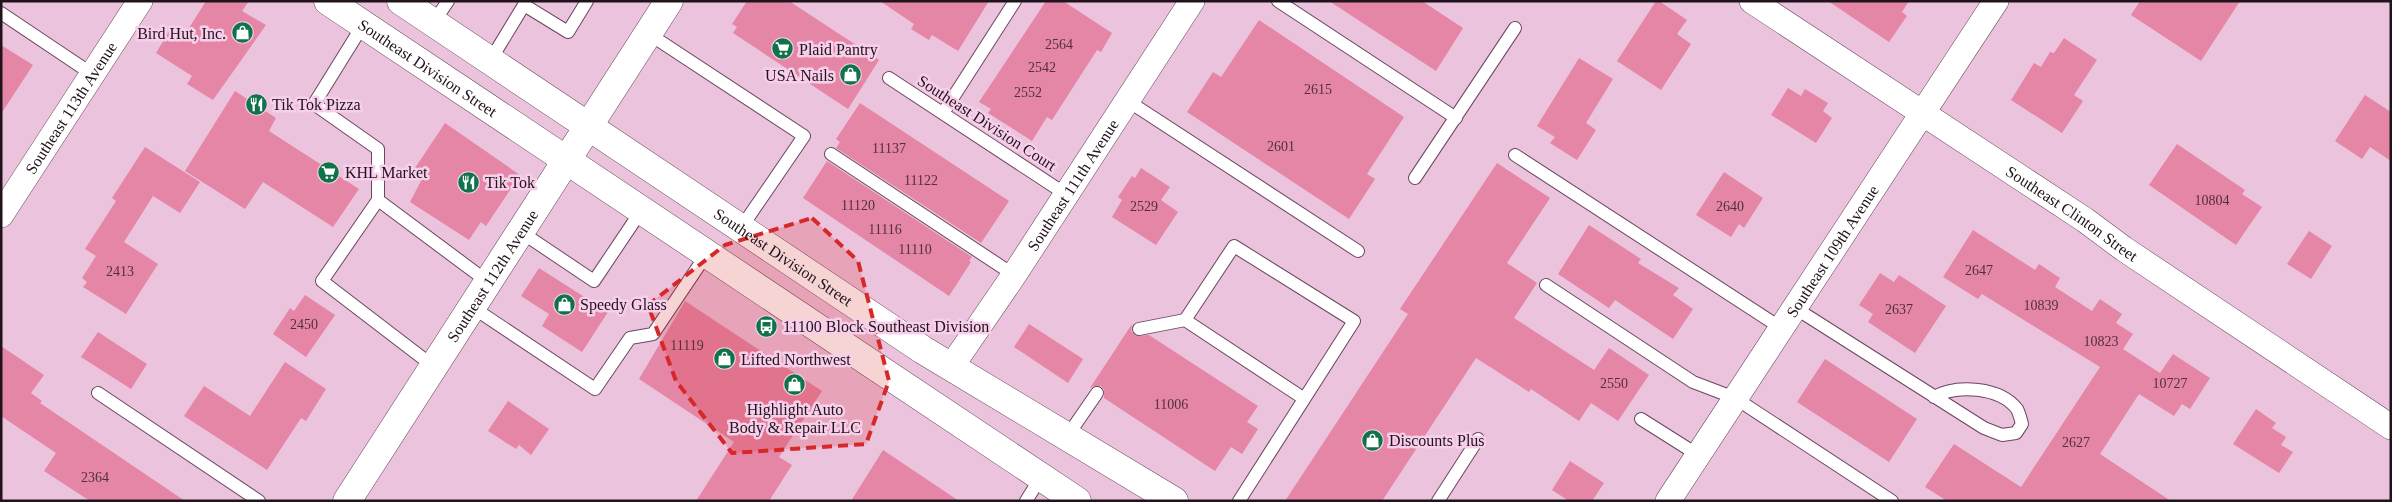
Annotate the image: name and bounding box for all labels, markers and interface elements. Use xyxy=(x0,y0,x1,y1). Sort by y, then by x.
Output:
street label: Southeast Division Street xyxy=(355,15,501,120)
shop icon: Bird Hut, Inc. xyxy=(230,21,254,45)
place label: Bird Hut, Inc. xyxy=(137,25,226,42)
supermarket icon: Plaid Pantry xyxy=(771,37,795,61)
house number: 2564 xyxy=(1045,37,1073,52)
street label: Southeast 113th Avenue xyxy=(22,39,120,177)
place label: Plaid Pantry xyxy=(799,41,878,59)
house number: 2542 xyxy=(1028,60,1056,75)
shop icon: USA Nails xyxy=(838,63,862,87)
place label: USA Nails xyxy=(765,67,834,84)
street label: Southeast Division Court xyxy=(915,72,1060,174)
house number: 2615 xyxy=(1304,82,1332,97)
house number: 2552 xyxy=(1014,85,1042,100)
restaurant icon: Tik Tok Pizza xyxy=(244,92,268,116)
place label: Tik Tok Pizza xyxy=(272,96,361,113)
street label: Southeast 111th Avenue xyxy=(1024,116,1121,254)
house number: 2601 xyxy=(1267,139,1295,154)
house number: 11137 xyxy=(872,141,906,156)
supermarket icon: KHL Market xyxy=(317,160,341,184)
street label: Southeast Clinton Street xyxy=(2003,162,2141,265)
place label: KHL Market xyxy=(345,164,428,181)
restaurant icon: Tik Tok xyxy=(457,170,481,194)
house number: 11122 xyxy=(904,173,938,188)
place label: Tik Tok xyxy=(485,174,535,191)
street label: Southeast 109th Avenue xyxy=(1783,182,1881,320)
house number: 10804 xyxy=(2195,193,2230,208)
house number: 11120 xyxy=(841,198,875,213)
house number: 2529 xyxy=(1130,199,1158,214)
house number: 2640 xyxy=(1716,199,1744,214)
street label: Southeast Division Street xyxy=(711,204,856,309)
street label: Southeast 112th Avenue xyxy=(443,206,541,345)
house number: 11116 xyxy=(868,222,902,237)
house number: 11110 xyxy=(898,242,932,257)
house number: 2647 xyxy=(1965,263,1993,278)
house number: 2413 xyxy=(106,264,134,279)
shop icon: Speedy Glass xyxy=(552,292,576,316)
place label: Speedy Glass xyxy=(580,296,667,314)
house number: 10839 xyxy=(2024,298,2059,313)
house number: 2637 xyxy=(1885,302,1913,317)
bus stop icon: 11100 Block Southeast Division xyxy=(755,314,779,338)
house number: 2450 xyxy=(290,317,318,332)
place label: 11100 Block Southeast Division xyxy=(783,318,989,335)
house number: 10823 xyxy=(2084,334,2119,349)
house number: 11119 xyxy=(670,338,704,353)
shop icon: Lifted Northwest xyxy=(713,347,737,371)
place label: Lifted Northwest xyxy=(741,351,851,368)
shop icon: Highlight Auto Body & Repair LLC xyxy=(783,373,807,397)
house number: 2550 xyxy=(1600,376,1628,391)
house number: 10727 xyxy=(2153,376,2188,391)
house number: 11006 xyxy=(1154,397,1188,412)
place label: Highlight Auto Body & Repair LLC xyxy=(729,401,861,437)
shop icon: Discounts Plus xyxy=(1361,428,1385,452)
place label: Discounts Plus xyxy=(1389,432,1485,449)
house number: 2627 xyxy=(2062,435,2090,450)
house number: 2364 xyxy=(81,470,109,485)

